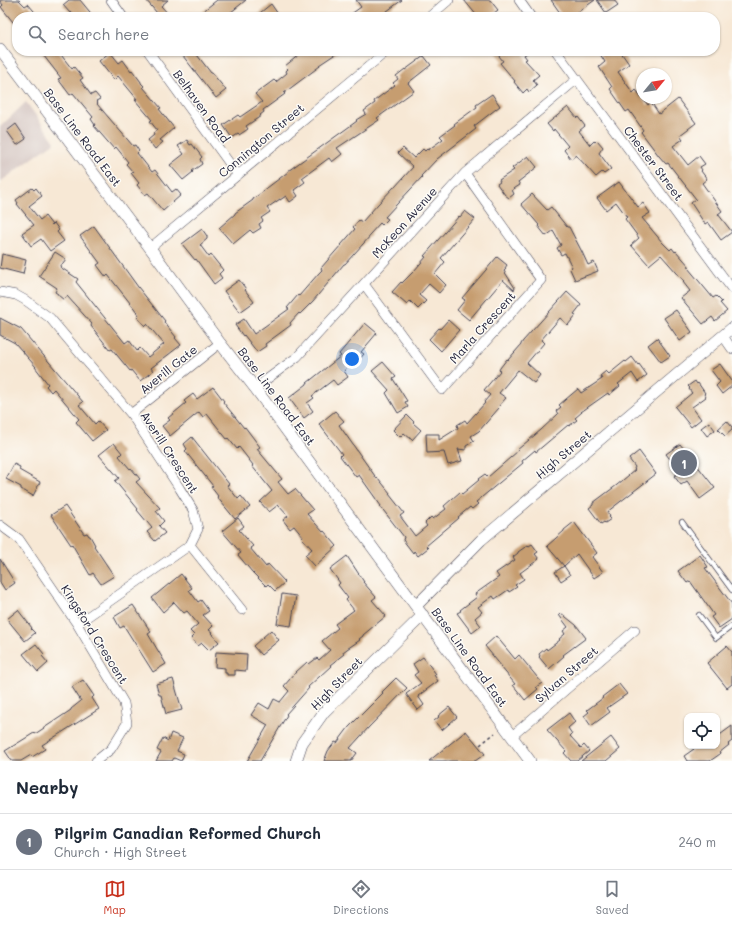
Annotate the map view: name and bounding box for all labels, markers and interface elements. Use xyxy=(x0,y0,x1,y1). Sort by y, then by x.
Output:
search box xyxy=(12,12,720,56)
icon: search xyxy=(26,23,48,45)
text: Search here xyxy=(58,24,149,44)
street label: Belhaven Road xyxy=(170,66,234,146)
north arrow xyxy=(636,68,672,104)
street label: Base Line Road East xyxy=(41,85,125,189)
street label: Connington Street xyxy=(215,99,307,181)
street label: Chester Street xyxy=(621,122,687,204)
street label: McKeon Avenue xyxy=(368,183,440,261)
street label: Marla Crescent xyxy=(445,288,519,366)
street label: Averill Gate xyxy=(136,341,200,397)
street label: Base Line Road East xyxy=(235,344,319,448)
your location xyxy=(342,349,362,369)
street label: Averill Crescent xyxy=(137,408,203,496)
street label: High Street xyxy=(532,426,594,482)
pin: 1 xyxy=(671,448,697,478)
street label: Kingsford Crescent xyxy=(58,581,132,687)
street label: Base Line Road East xyxy=(429,604,511,710)
street label: Sylvan Street xyxy=(531,642,601,706)
street label: High Street xyxy=(307,653,365,713)
map controls xyxy=(684,713,720,749)
button: locate xyxy=(684,713,720,749)
text: Nearby xyxy=(16,776,78,798)
text: Pilgrim Canadian Reformed Church xyxy=(54,823,321,843)
text: 1 xyxy=(26,833,32,850)
text: 240 m xyxy=(679,833,716,850)
text: Church · High Street xyxy=(54,843,187,860)
tab: Map xyxy=(104,878,126,917)
tab: Directions xyxy=(333,878,389,917)
tab: Saved xyxy=(596,878,628,917)

